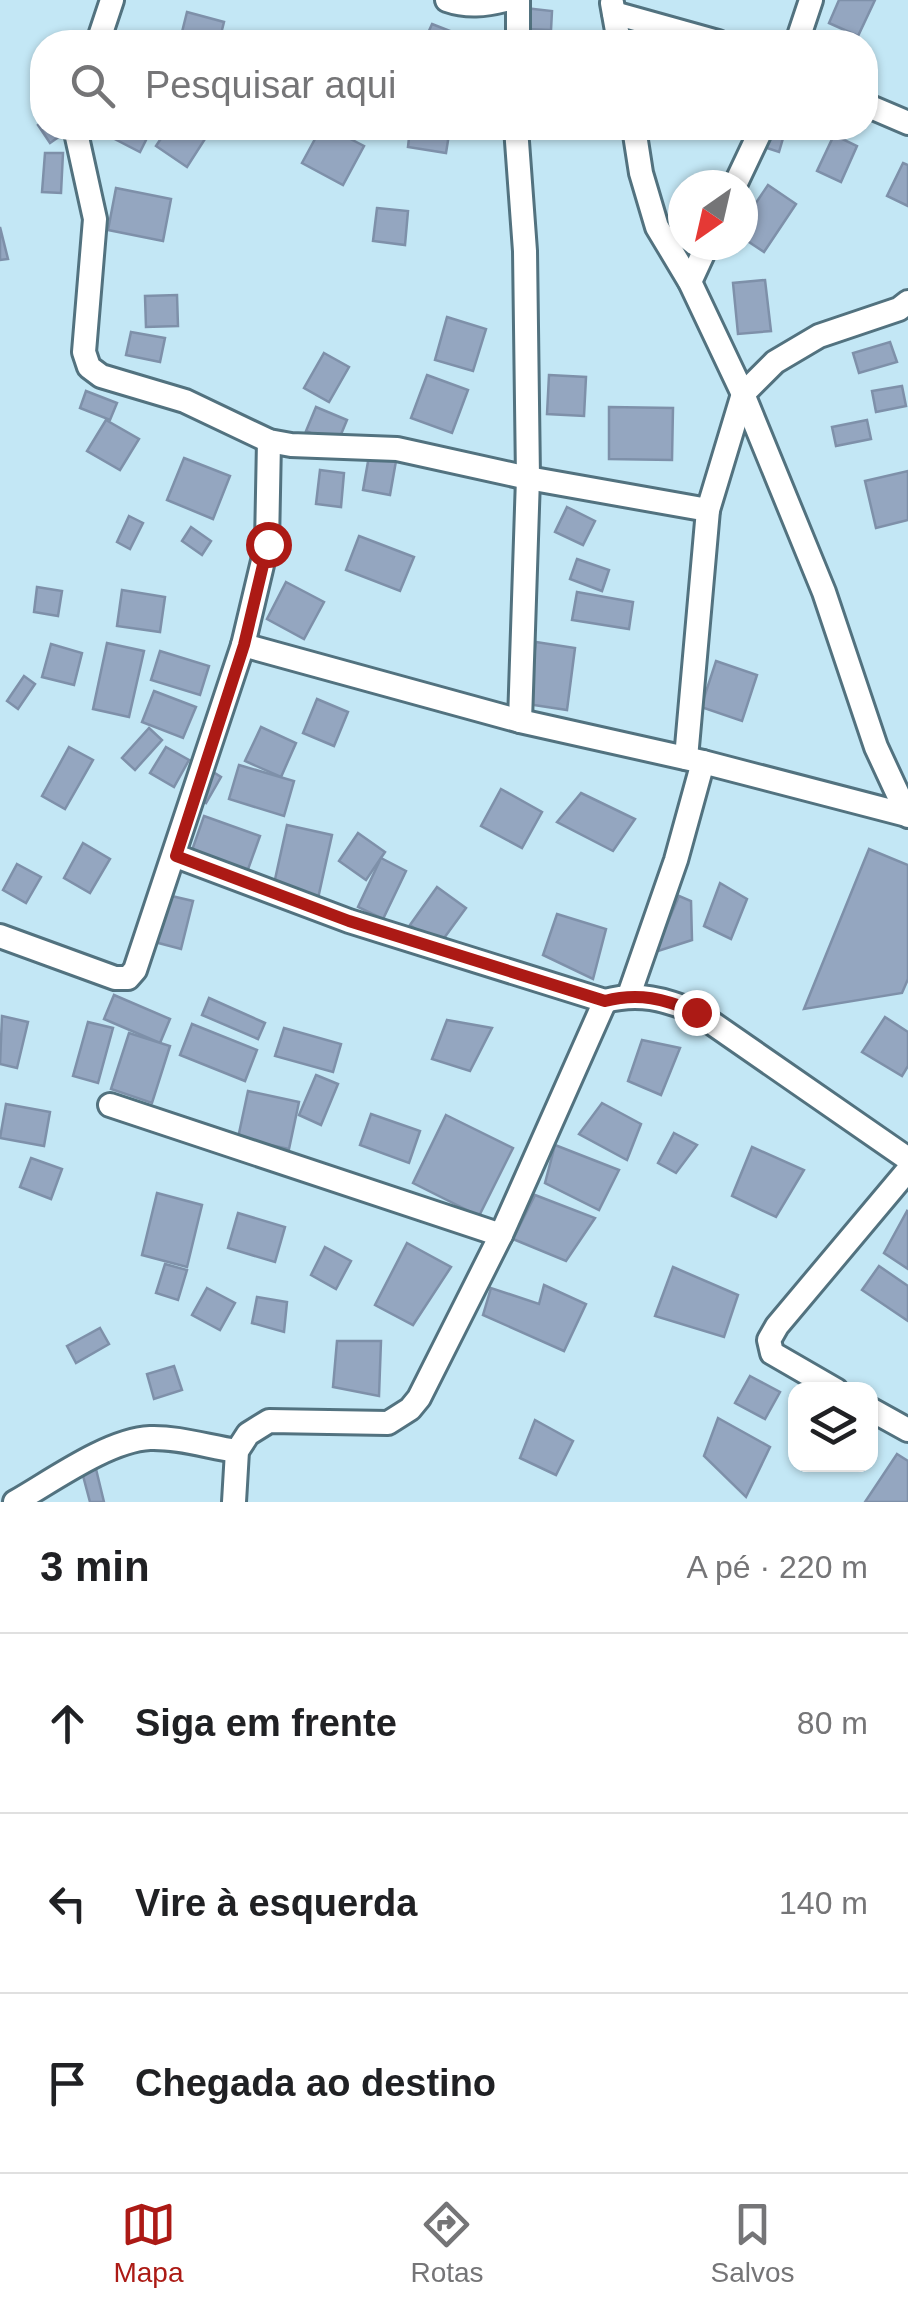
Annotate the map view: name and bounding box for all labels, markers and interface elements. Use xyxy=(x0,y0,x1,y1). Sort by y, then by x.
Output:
search box xyxy=(30,30,878,140)
icon: search xyxy=(65,58,120,113)
text: Pesquisar aqui xyxy=(145,64,396,106)
north arrow xyxy=(668,170,758,260)
route start xyxy=(246,522,292,568)
route end xyxy=(674,990,720,1036)
map controls xyxy=(788,1382,878,1472)
button: layers xyxy=(788,1382,878,1472)
text: 3 min xyxy=(40,1543,150,1590)
text: A pé · 220 m xyxy=(687,1549,868,1585)
icon: ahead xyxy=(40,1696,95,1751)
text: Siga em frente xyxy=(135,1702,397,1744)
text: 80 m xyxy=(797,1705,868,1741)
icon: left xyxy=(40,1876,95,1931)
text: Vire à esquerda xyxy=(135,1882,417,1924)
text: 140 m xyxy=(779,1885,868,1921)
icon: arrive xyxy=(40,2056,95,2111)
text: Chegada ao destino xyxy=(135,2062,496,2104)
tab: Mapa xyxy=(113,2197,184,2289)
tab: Rotas xyxy=(410,2197,484,2289)
tab: Salvos xyxy=(710,2197,795,2289)

